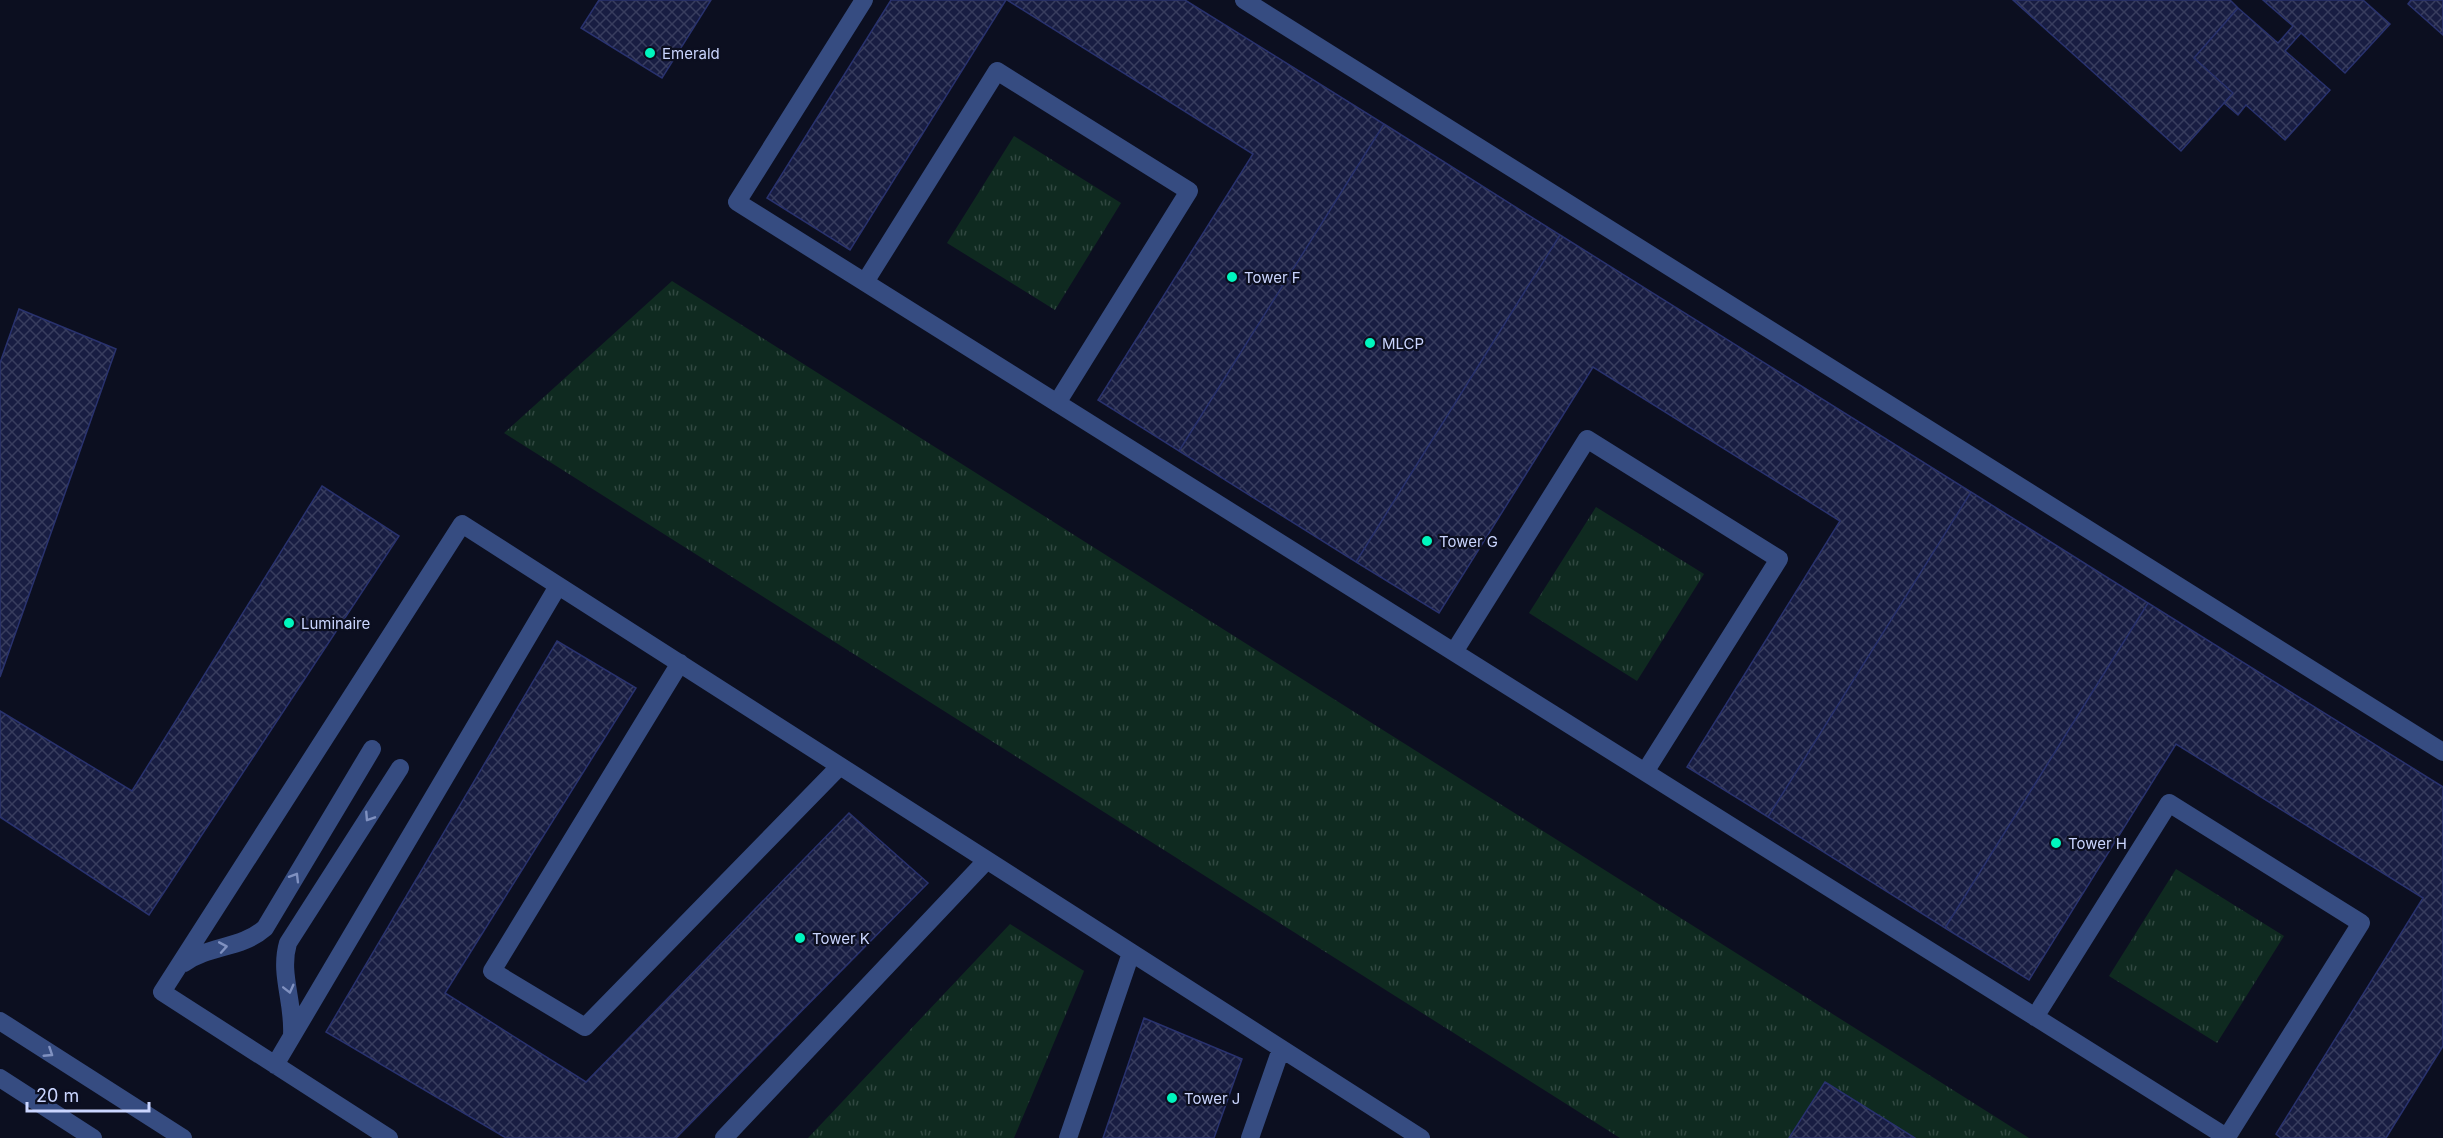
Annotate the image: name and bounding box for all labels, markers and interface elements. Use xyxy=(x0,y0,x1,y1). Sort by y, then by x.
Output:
place label: Emerald xyxy=(662,44,720,63)
marker: Emerald xyxy=(643,46,657,60)
place label: Tower F xyxy=(1244,268,1301,287)
marker: Tower F xyxy=(1225,270,1239,284)
place label: MLCP xyxy=(1382,334,1424,353)
marker: MLCP xyxy=(1363,336,1377,350)
place label: Tower G xyxy=(1439,532,1498,551)
marker: Tower G xyxy=(1420,534,1434,548)
place label: Luminaire xyxy=(301,614,370,633)
marker: Luminaire xyxy=(282,616,296,630)
one-way arrow xyxy=(364,811,376,821)
place label: Tower H xyxy=(2068,834,2127,853)
marker: Tower H xyxy=(2049,836,2063,850)
one-way arrow xyxy=(288,873,299,883)
place label: Tower K xyxy=(812,929,870,948)
marker: Tower K xyxy=(793,931,807,945)
one-way arrow xyxy=(217,941,227,954)
one-way arrow xyxy=(282,983,294,994)
one-way arrow xyxy=(43,1045,53,1057)
scale bar xyxy=(27,1075,148,1113)
text: 20 m xyxy=(36,1085,79,1106)
place label: Tower J xyxy=(1184,1089,1240,1108)
marker: Tower J xyxy=(1165,1091,1179,1105)

